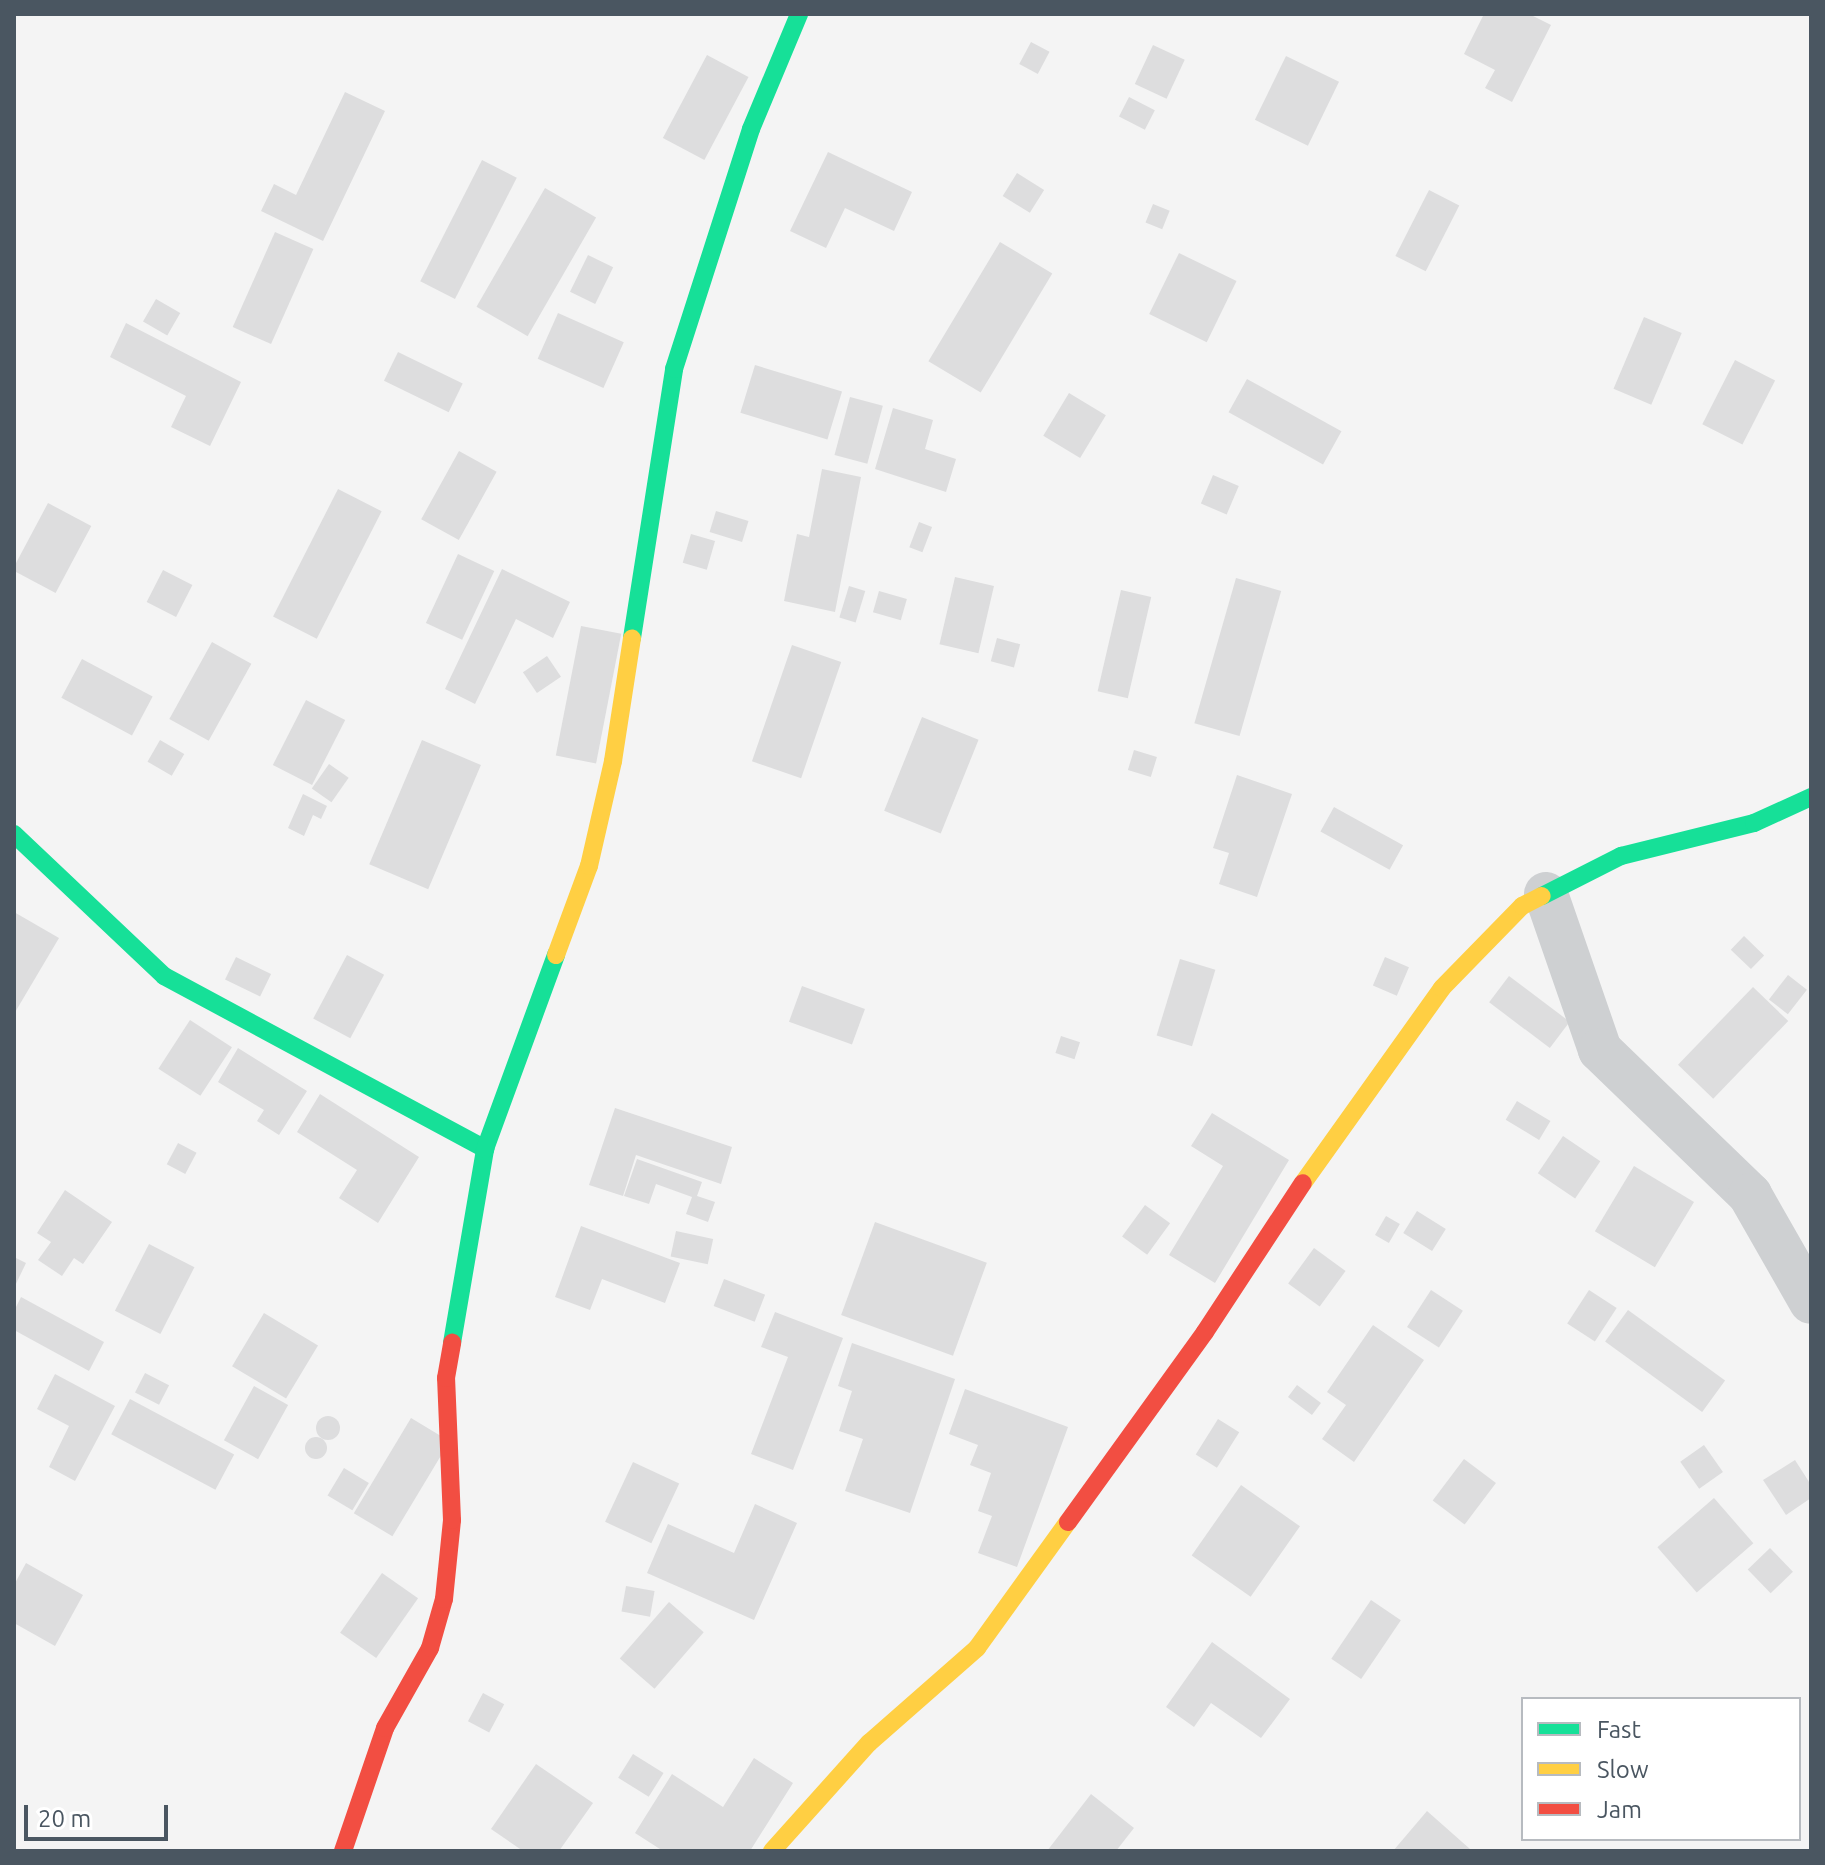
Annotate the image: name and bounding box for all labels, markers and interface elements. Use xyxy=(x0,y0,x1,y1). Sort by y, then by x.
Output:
legend xyxy=(1521,1697,1801,1841)
text: Fast xyxy=(1597,1716,1641,1743)
text: Slow xyxy=(1597,1756,1649,1783)
scale bar xyxy=(28,1789,172,1839)
text: Jam xyxy=(1597,1796,1642,1823)
text: 20 m xyxy=(38,1805,91,1832)

